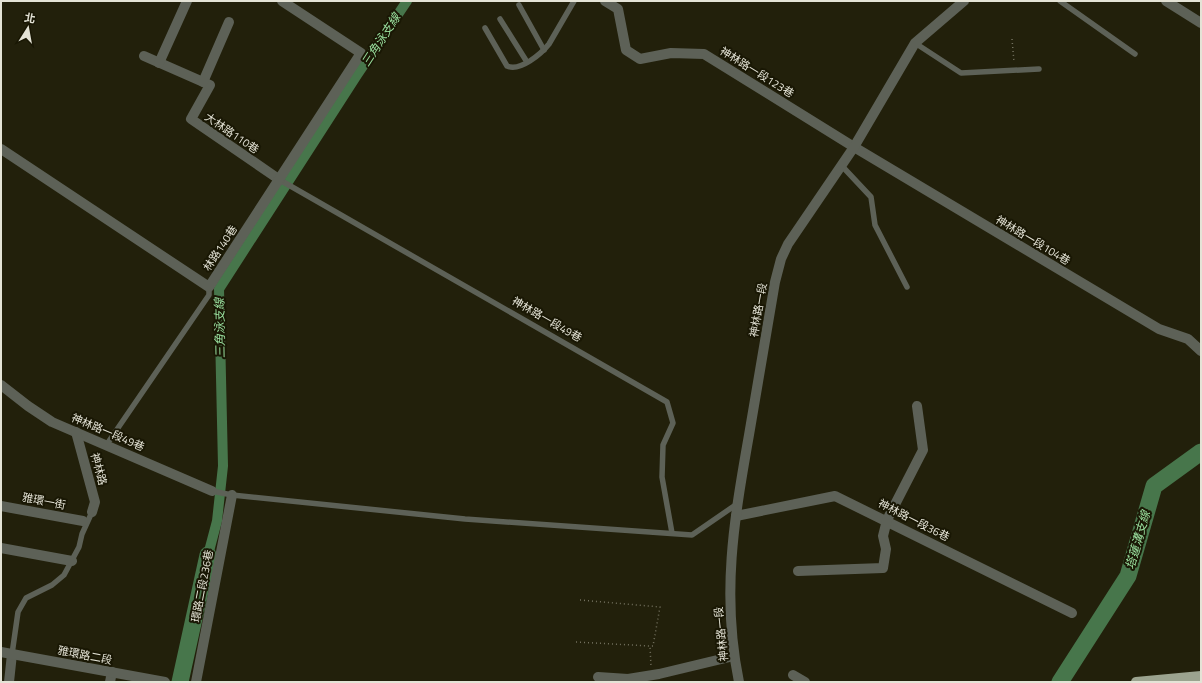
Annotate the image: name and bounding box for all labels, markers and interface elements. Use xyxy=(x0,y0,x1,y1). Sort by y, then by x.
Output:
north arrow xyxy=(8,8,48,48)
water label: 三角泳支線 xyxy=(356,8,406,70)
text: 北 xyxy=(23,9,37,27)
street label: 神林路一段123巷 xyxy=(717,43,797,101)
street label: 大林路110巷 xyxy=(202,109,262,157)
street label: 神林路一段104巷 xyxy=(993,211,1073,269)
street label: 林路140巷 xyxy=(199,222,241,274)
street label: 神林路一段 xyxy=(745,282,771,338)
street label: 神林路一段49巷 xyxy=(509,292,585,346)
water label: 三角泳支線 xyxy=(209,296,230,358)
street label: 神林路一段49巷 xyxy=(69,409,147,455)
street label: 神林路 xyxy=(87,451,111,487)
street label: 雅環一街 xyxy=(21,489,67,513)
street label: 神林路一段36巷 xyxy=(875,495,953,545)
water label: 塔蓮溝支線 xyxy=(1120,506,1155,571)
street label: 環路二段236巷 xyxy=(187,548,217,624)
street label: 神林路一段 xyxy=(710,606,732,662)
street label: 雅環路二段 xyxy=(56,642,114,668)

